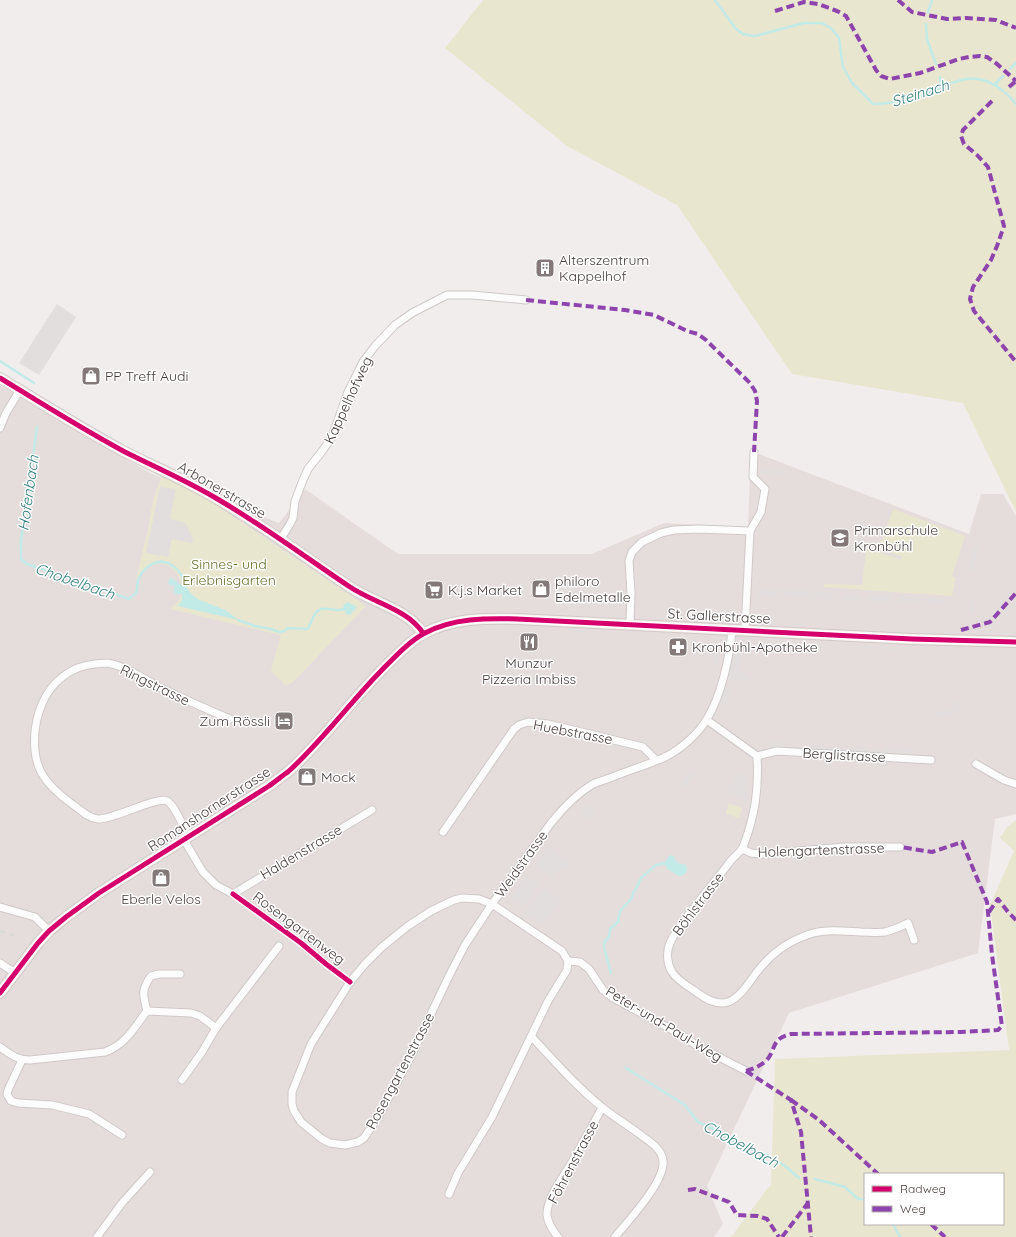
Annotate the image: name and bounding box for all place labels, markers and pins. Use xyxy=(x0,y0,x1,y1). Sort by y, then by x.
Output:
place label: Alterszentrum Kappelhof xyxy=(559,251,649,285)
building icon: Alterszentrum Kappelhof xyxy=(534,257,556,279)
shop icon: PP Treff Audi xyxy=(80,365,102,387)
place label: PP Treff Audi xyxy=(105,367,188,385)
place label: Primarschule Kronbühl xyxy=(854,521,938,555)
school or university icon: Primarschule Kronbühl xyxy=(829,527,851,549)
place label: philoro Edelmetalle xyxy=(555,572,631,606)
shop icon: philoro Edelmetalle xyxy=(530,578,552,600)
supermarket icon: K.j.s Market xyxy=(423,579,445,601)
place label: K.j.s Market xyxy=(448,581,522,599)
restaurant icon: Munzur Pizzeria Imbiss xyxy=(518,631,540,653)
pharmacy icon: Kronbühl-Apotheke xyxy=(667,636,689,658)
place label: Kronbühl-Apotheke xyxy=(692,638,818,656)
place label: Munzur Pizzeria Imbiss xyxy=(482,654,576,688)
hotel icon: Zum Rössli xyxy=(273,710,295,732)
place label: Zum Rössli xyxy=(199,712,270,730)
shop icon: Mock xyxy=(296,766,318,788)
place label: Mock xyxy=(321,768,356,786)
shop icon: Eberle Velos xyxy=(150,867,172,889)
place label: Eberle Velos xyxy=(121,890,201,908)

